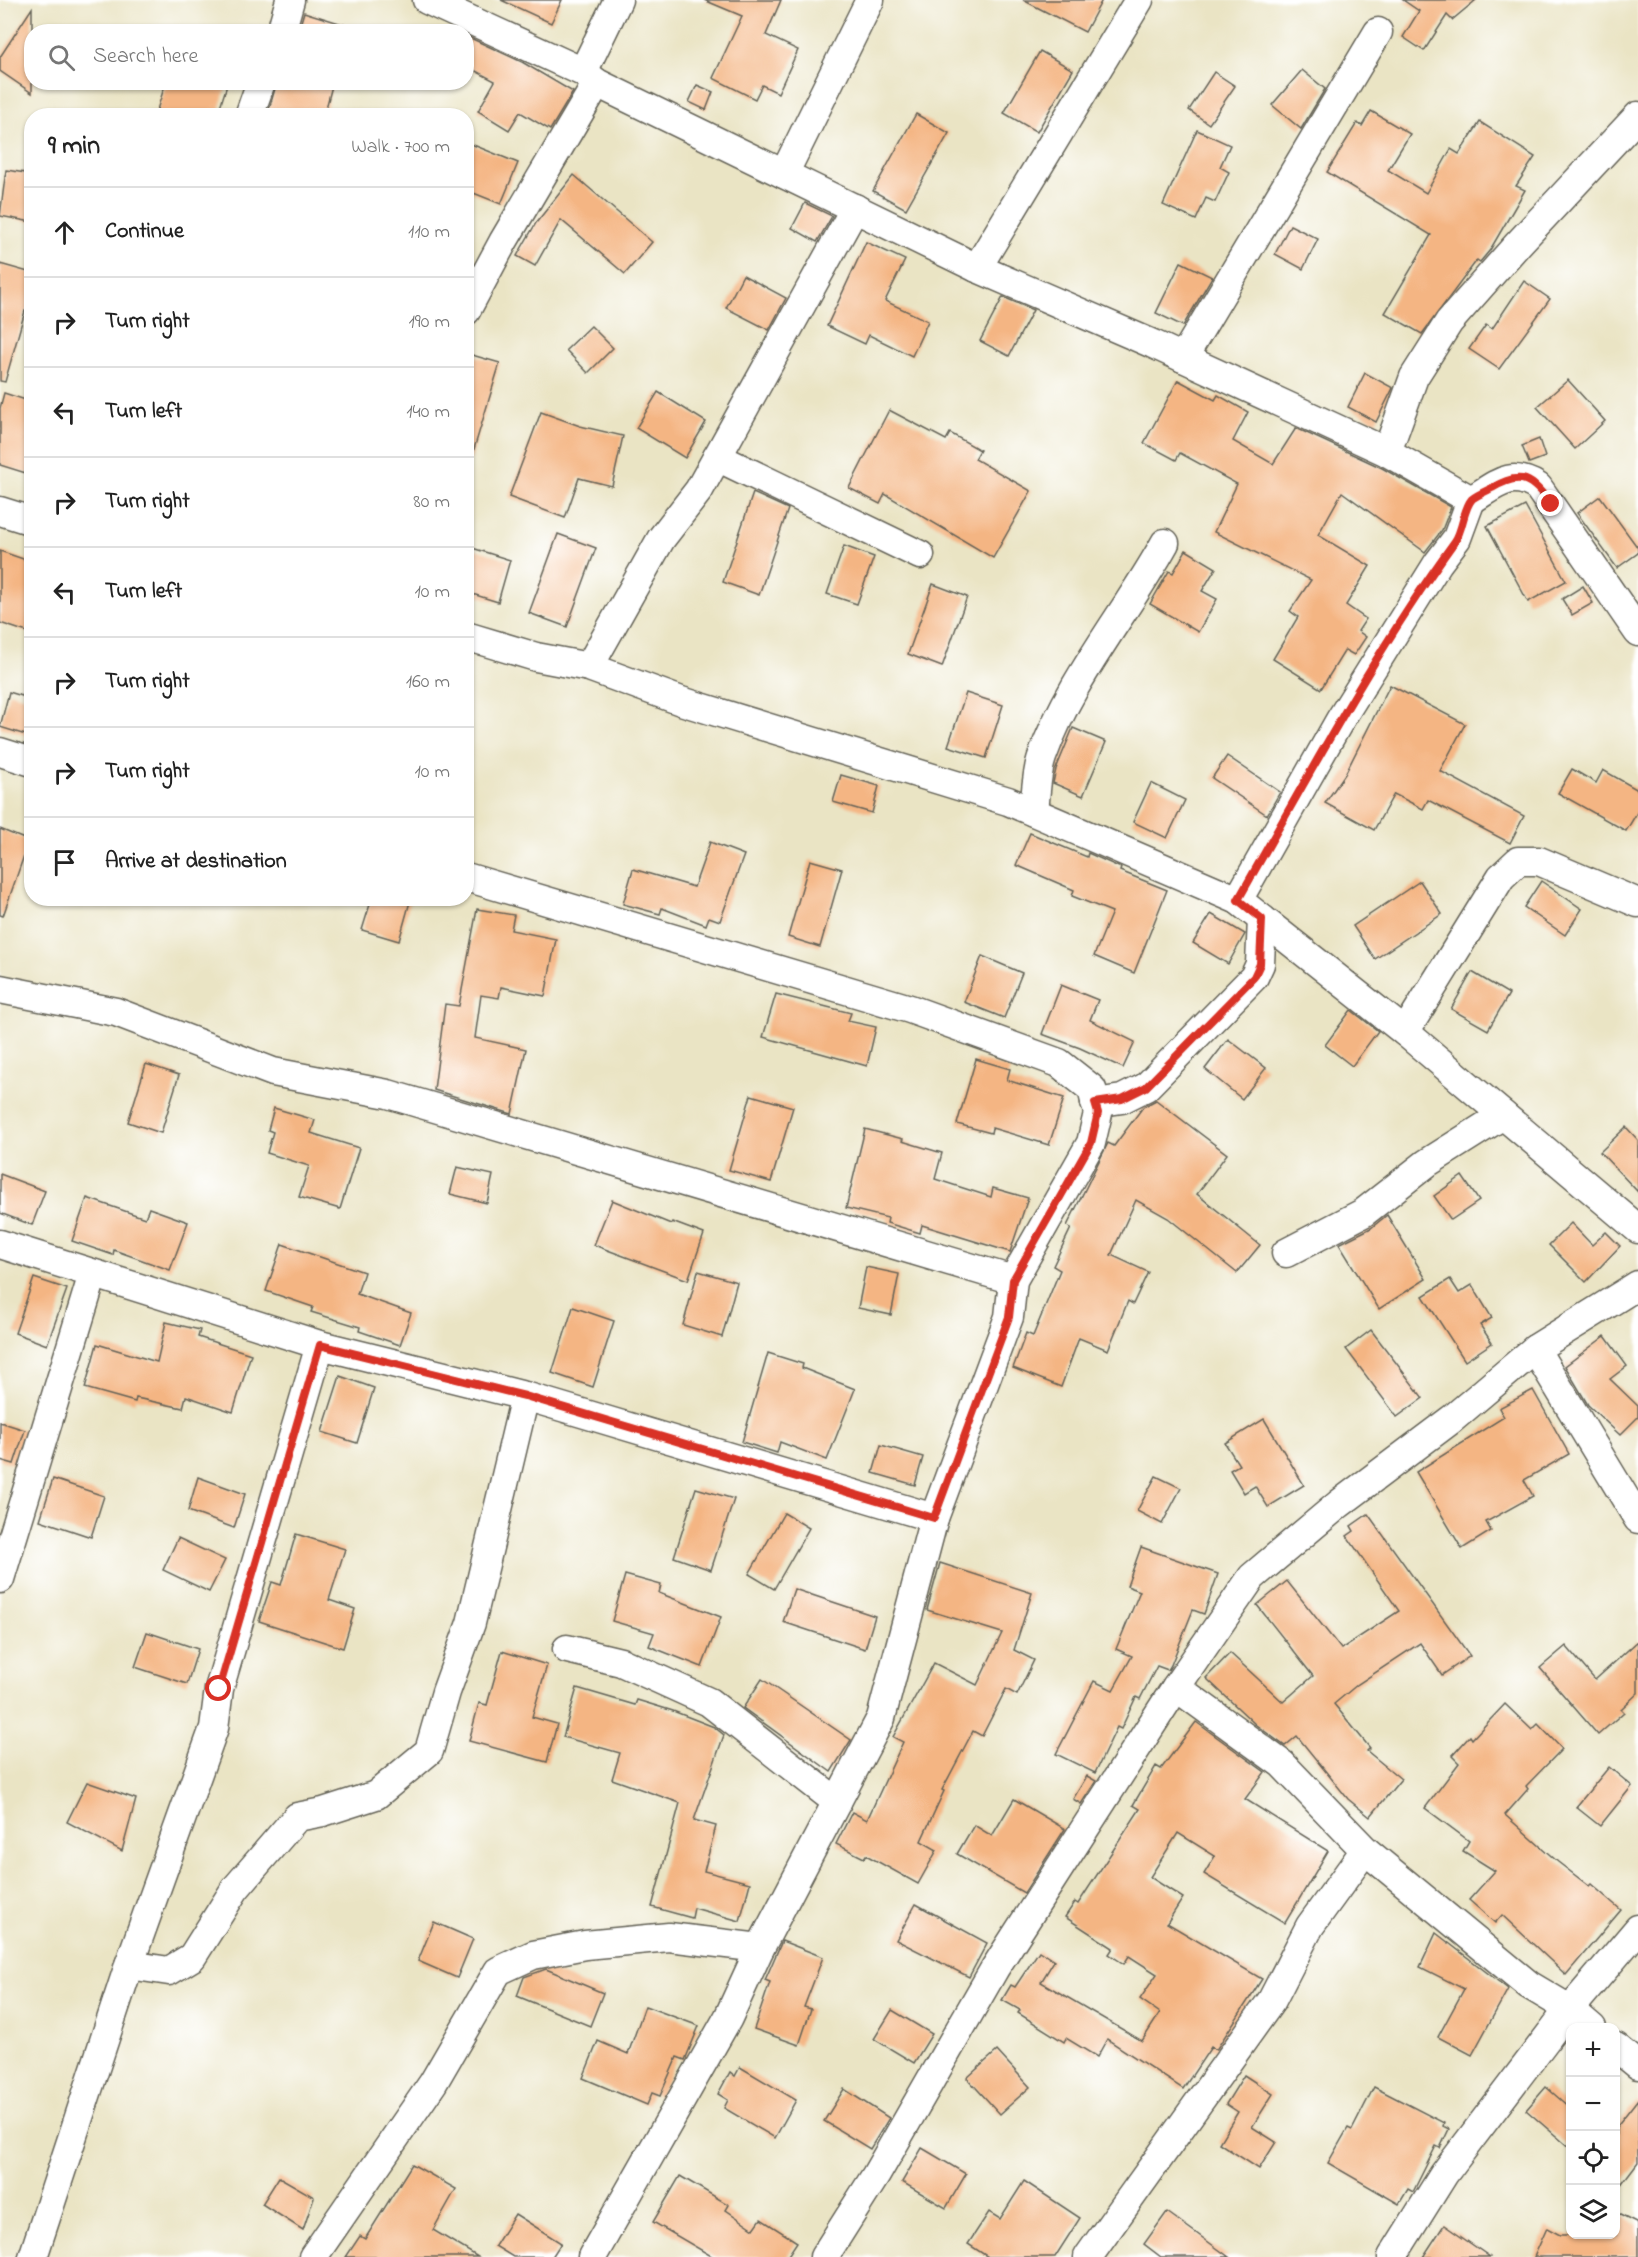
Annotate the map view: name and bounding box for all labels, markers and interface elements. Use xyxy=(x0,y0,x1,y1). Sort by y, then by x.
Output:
search box xyxy=(24,24,474,90)
icon: search xyxy=(45,41,78,74)
text: Search here xyxy=(93,41,198,73)
text: 9 min xyxy=(48,128,100,166)
text: Walk · 700 m xyxy=(351,133,450,162)
icon: ahead xyxy=(48,216,81,249)
text: Continue xyxy=(105,216,184,248)
text: 110 m xyxy=(408,218,450,247)
icon: right xyxy=(48,306,81,339)
text: Turn right xyxy=(105,306,190,338)
text: 190 m xyxy=(408,308,450,337)
icon: left xyxy=(48,396,81,429)
text: Turn left xyxy=(105,396,182,428)
text: 140 m xyxy=(406,398,450,427)
icon: right xyxy=(48,486,81,519)
text: Turn right xyxy=(105,486,190,518)
text: 80 m xyxy=(413,488,450,517)
route end xyxy=(1537,490,1563,516)
icon: left xyxy=(48,576,81,609)
text: Turn left xyxy=(105,576,182,608)
text: 10 m xyxy=(414,578,450,607)
icon: right xyxy=(48,666,81,699)
text: Turn right xyxy=(105,666,190,698)
text: 160 m xyxy=(406,668,450,697)
icon: right xyxy=(48,756,81,789)
text: Turn right xyxy=(105,756,190,788)
text: 10 m xyxy=(414,758,450,787)
icon: arrive xyxy=(48,846,81,879)
text: Arrive at destination xyxy=(105,846,287,878)
route start xyxy=(205,1675,231,1701)
map controls xyxy=(1566,2023,1620,2239)
button: + xyxy=(1566,2023,1620,2077)
button: − xyxy=(1566,2077,1620,2131)
button: locate xyxy=(1566,2131,1620,2185)
button: layers xyxy=(1566,2185,1620,2239)

